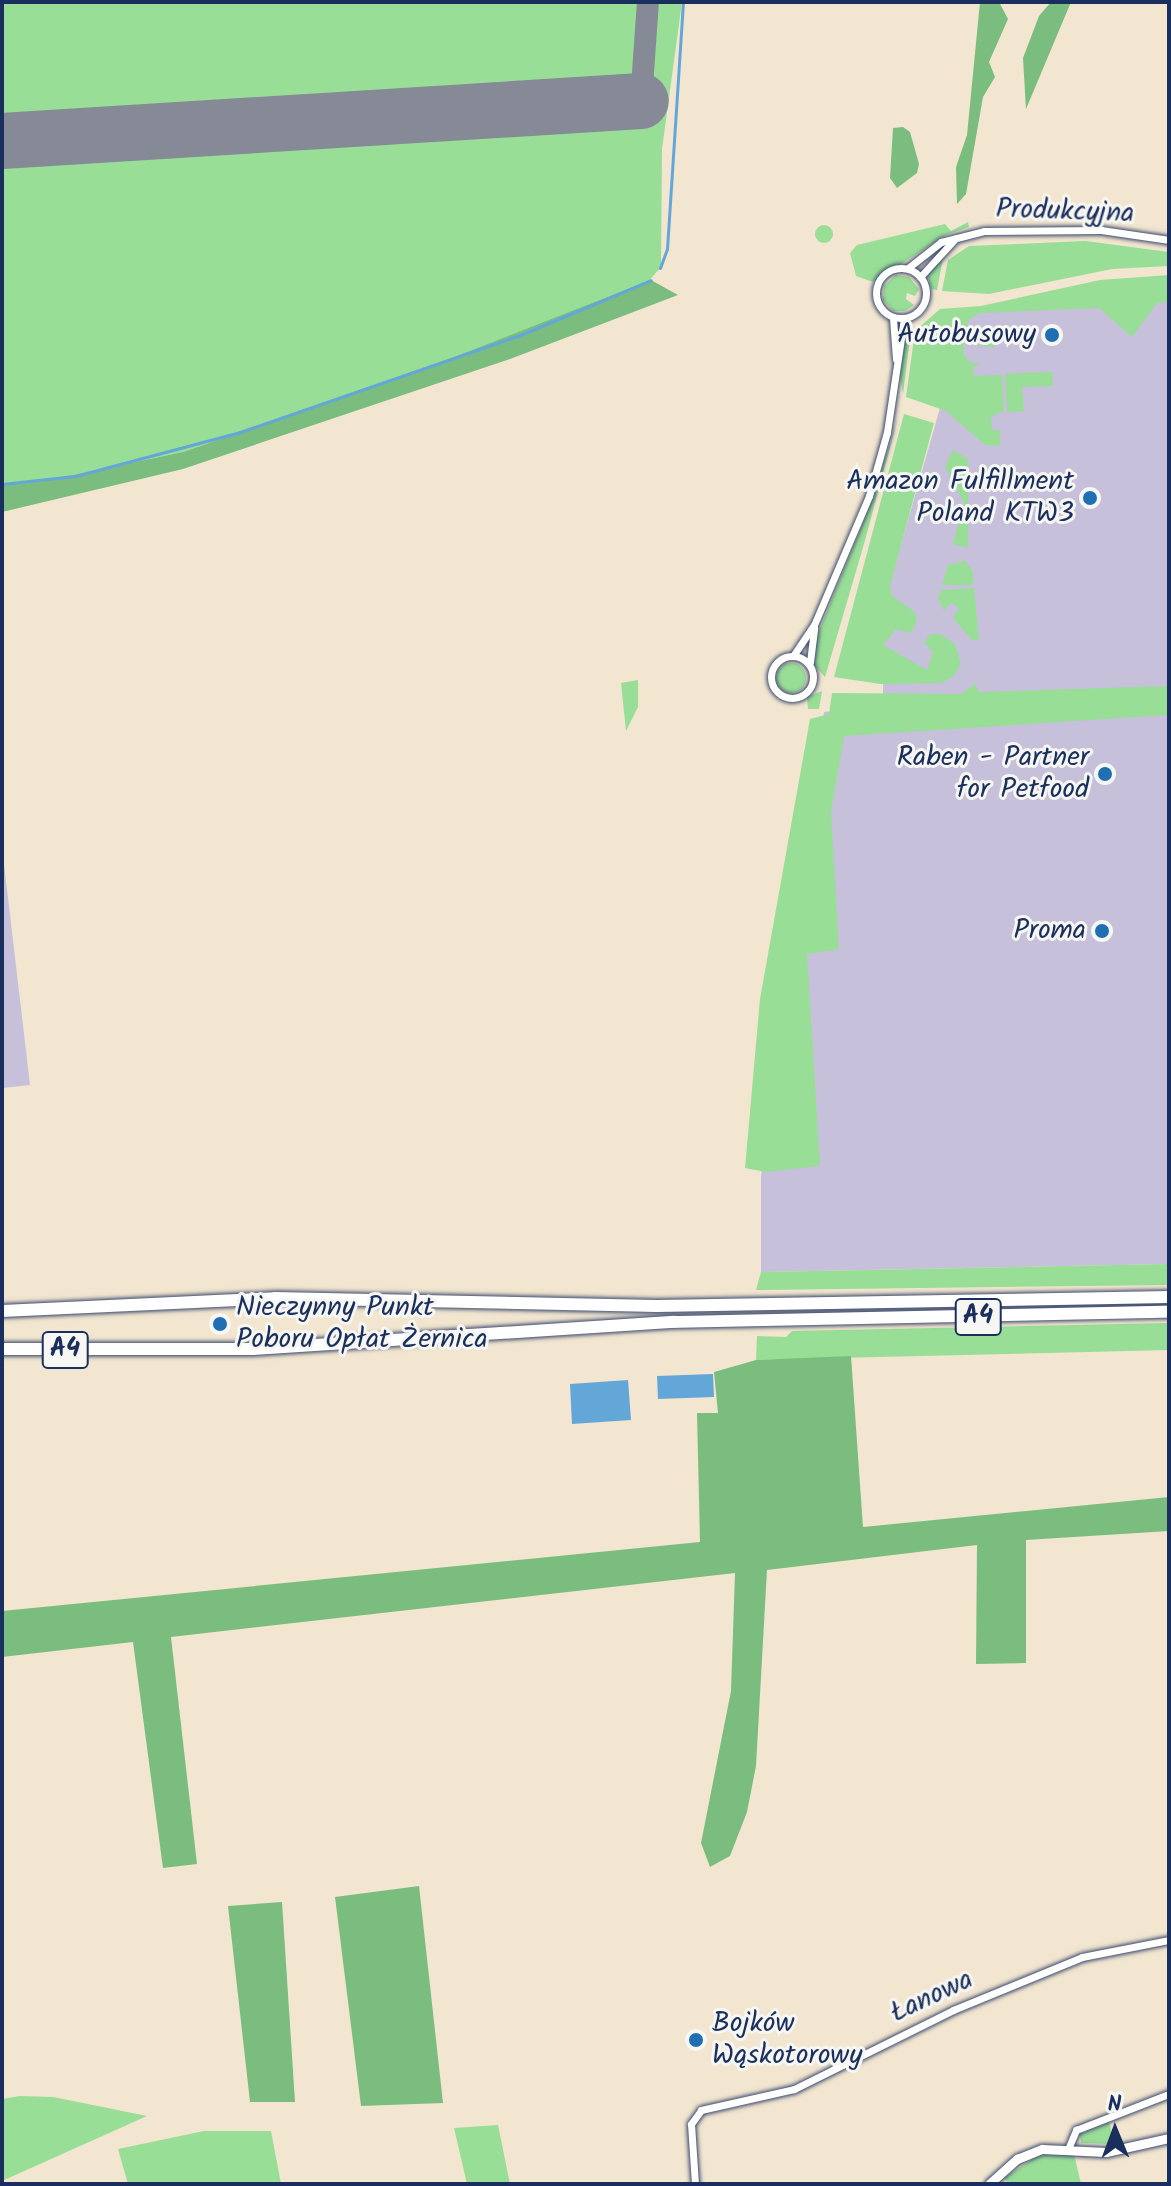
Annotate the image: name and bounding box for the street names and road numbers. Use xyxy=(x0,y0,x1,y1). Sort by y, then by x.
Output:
street label: Produkcyjna xyxy=(995,193,1135,231)
road number: A4 xyxy=(954,1295,1002,1339)
road number: A4 xyxy=(41,1328,89,1372)
street label: Łanowa xyxy=(885,1963,979,2031)

